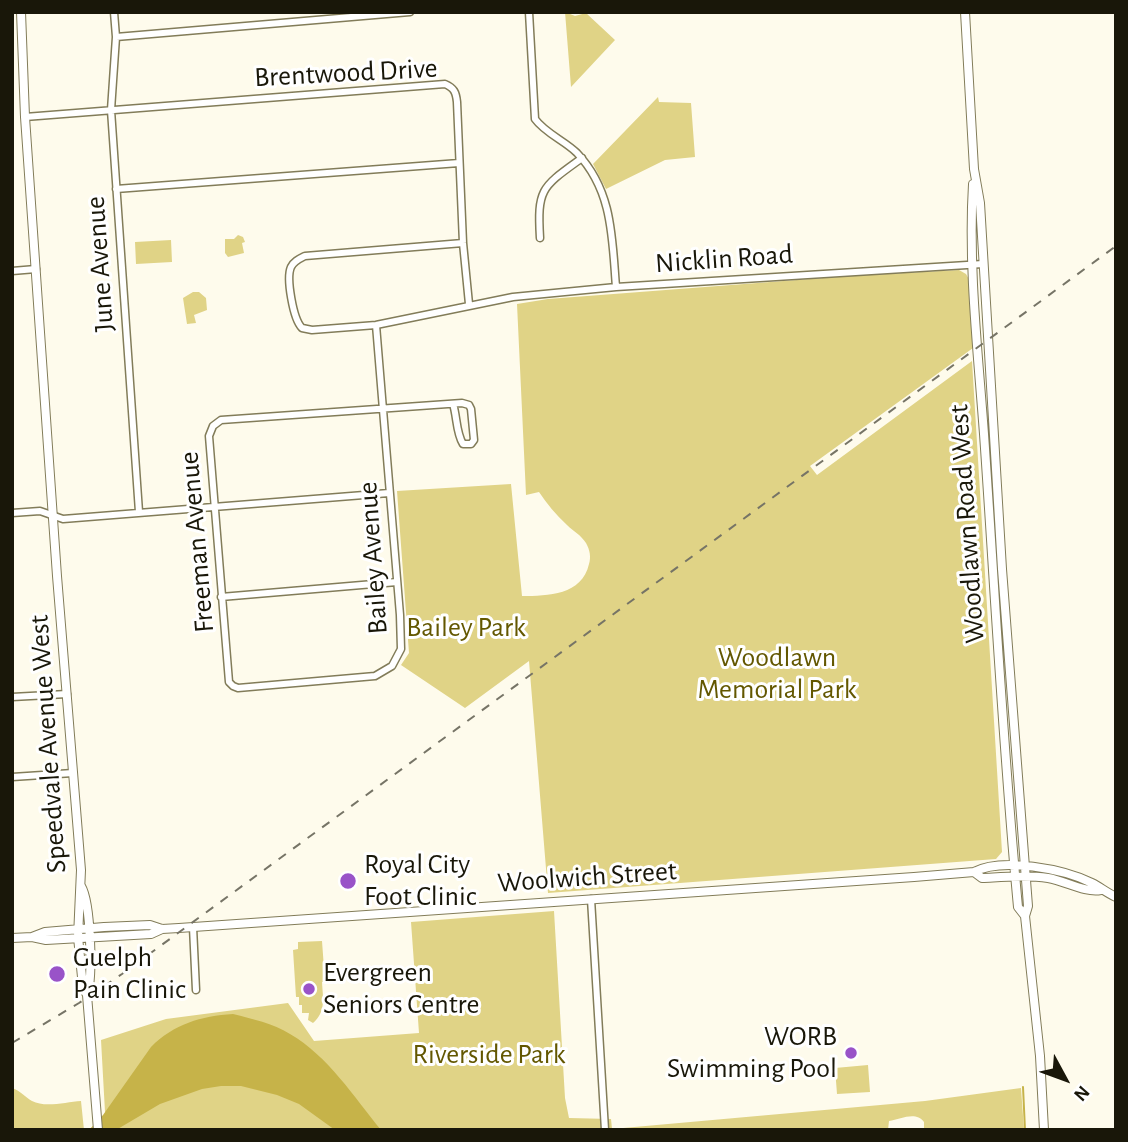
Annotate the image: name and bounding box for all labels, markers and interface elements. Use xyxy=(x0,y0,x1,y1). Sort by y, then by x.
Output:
street label: Brentwood Drive xyxy=(254,51,438,95)
street label: June Avenue xyxy=(78,195,122,333)
street label: Nicklin Road xyxy=(654,237,794,281)
street label: Woodlawn Road West xyxy=(942,403,992,645)
street label: Freeman Avenue xyxy=(172,450,222,634)
street label: Bailey Avenue xyxy=(351,481,395,635)
park label: Bailey Park xyxy=(406,611,526,645)
street label: Speedvale Avenue West xyxy=(22,614,74,874)
park label: Woodlawn Memorial Park xyxy=(698,641,856,707)
place label: Royal City Foot Clinic xyxy=(364,848,476,914)
street label: Woolwich Street xyxy=(496,854,678,900)
marker: Royal City Foot Clinic xyxy=(338,871,358,891)
place label: Guelph Pain Clinic xyxy=(73,941,186,1007)
place label: Evergreen Seniors Centre xyxy=(323,956,479,1022)
marker: Guelph Pain Clinic xyxy=(47,964,67,984)
marker: Evergreen Seniors Centre xyxy=(301,981,317,997)
place label: WORB Swimming Pool xyxy=(667,1020,837,1086)
park label: Riverside Park xyxy=(412,1038,566,1072)
north arrow xyxy=(1030,1044,1100,1114)
marker: WORB Swimming Pool xyxy=(843,1045,859,1061)
text: N xyxy=(1070,1082,1093,1104)

